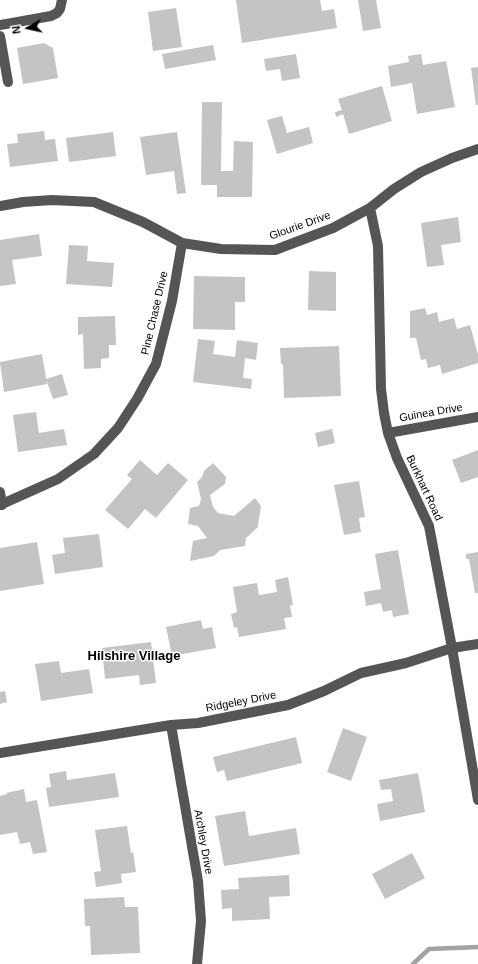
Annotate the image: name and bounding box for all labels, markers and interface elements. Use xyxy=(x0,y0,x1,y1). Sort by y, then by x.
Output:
north arrow xyxy=(8,8,48,48)
text: N xyxy=(10,25,23,35)
street label: Glourie Drive xyxy=(268,209,332,243)
street label: Pine Chase Drive xyxy=(139,270,171,356)
street label: Guinea Drive xyxy=(398,401,464,425)
street label: Burkhart Road xyxy=(403,453,445,523)
district label: Hilshire Village xyxy=(88,648,180,664)
street label: Ridgeley Drive xyxy=(205,689,277,715)
street label: Archley Drive xyxy=(191,809,215,875)

